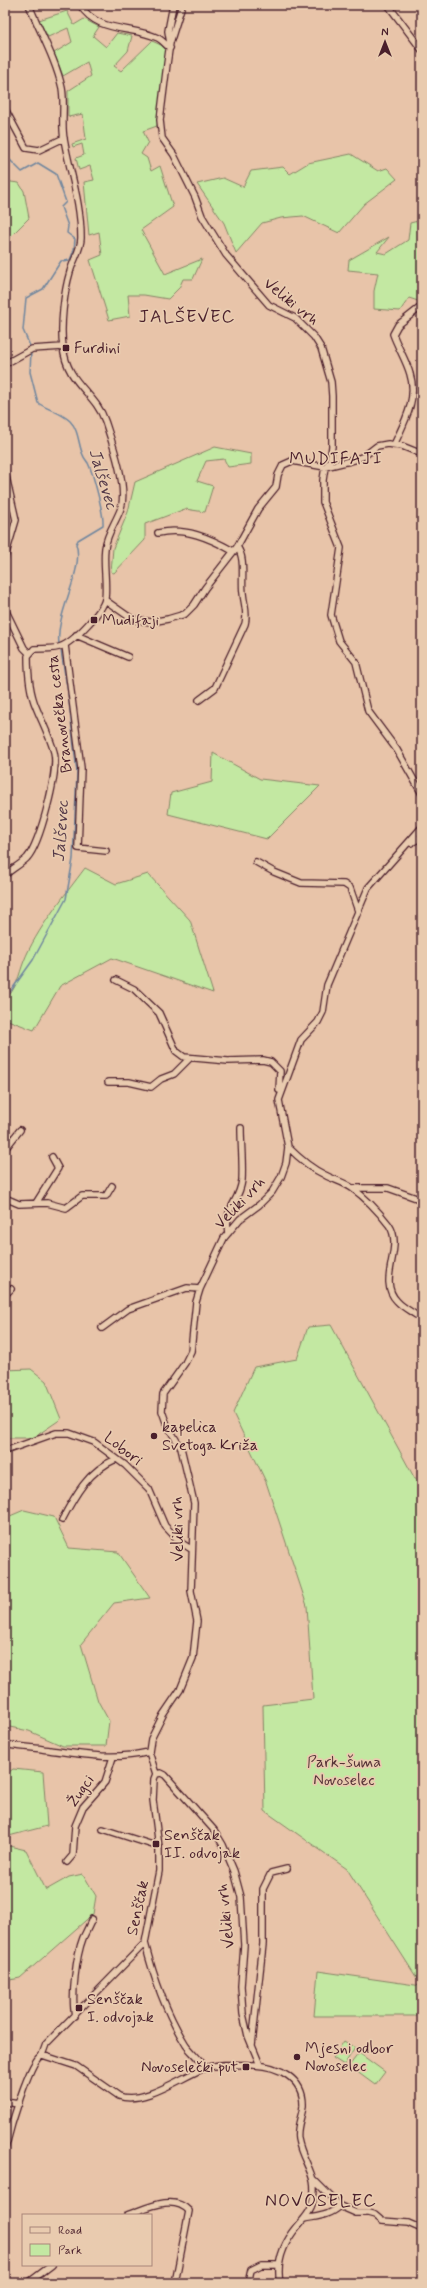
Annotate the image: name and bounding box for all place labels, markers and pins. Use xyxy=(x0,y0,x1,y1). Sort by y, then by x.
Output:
place label: Furdini xyxy=(74,338,121,359)
marker: Furdini xyxy=(61,343,71,353)
place label: Mudifaji xyxy=(102,610,160,631)
marker: Mudifaji xyxy=(89,615,99,625)
place label: kapelica Svetoga Križa xyxy=(162,1417,258,1456)
marker: kapelica Svetoga Križa xyxy=(149,1431,159,1441)
place label: Senščak II. odvojak xyxy=(164,1825,240,1864)
marker: Senščak II. odvojak xyxy=(151,1839,161,1849)
place label: Senščak I. odvojak xyxy=(87,1989,154,2028)
marker: Senščak I. odvojak xyxy=(74,2003,84,2013)
place label: Mjesni odbor Novoselec xyxy=(305,2038,394,2077)
marker: Mjesni odbor Novoselec xyxy=(292,2052,302,2062)
place label: Novoselečki put xyxy=(141,2057,238,2078)
marker: Novoselečki put xyxy=(241,2062,251,2072)

